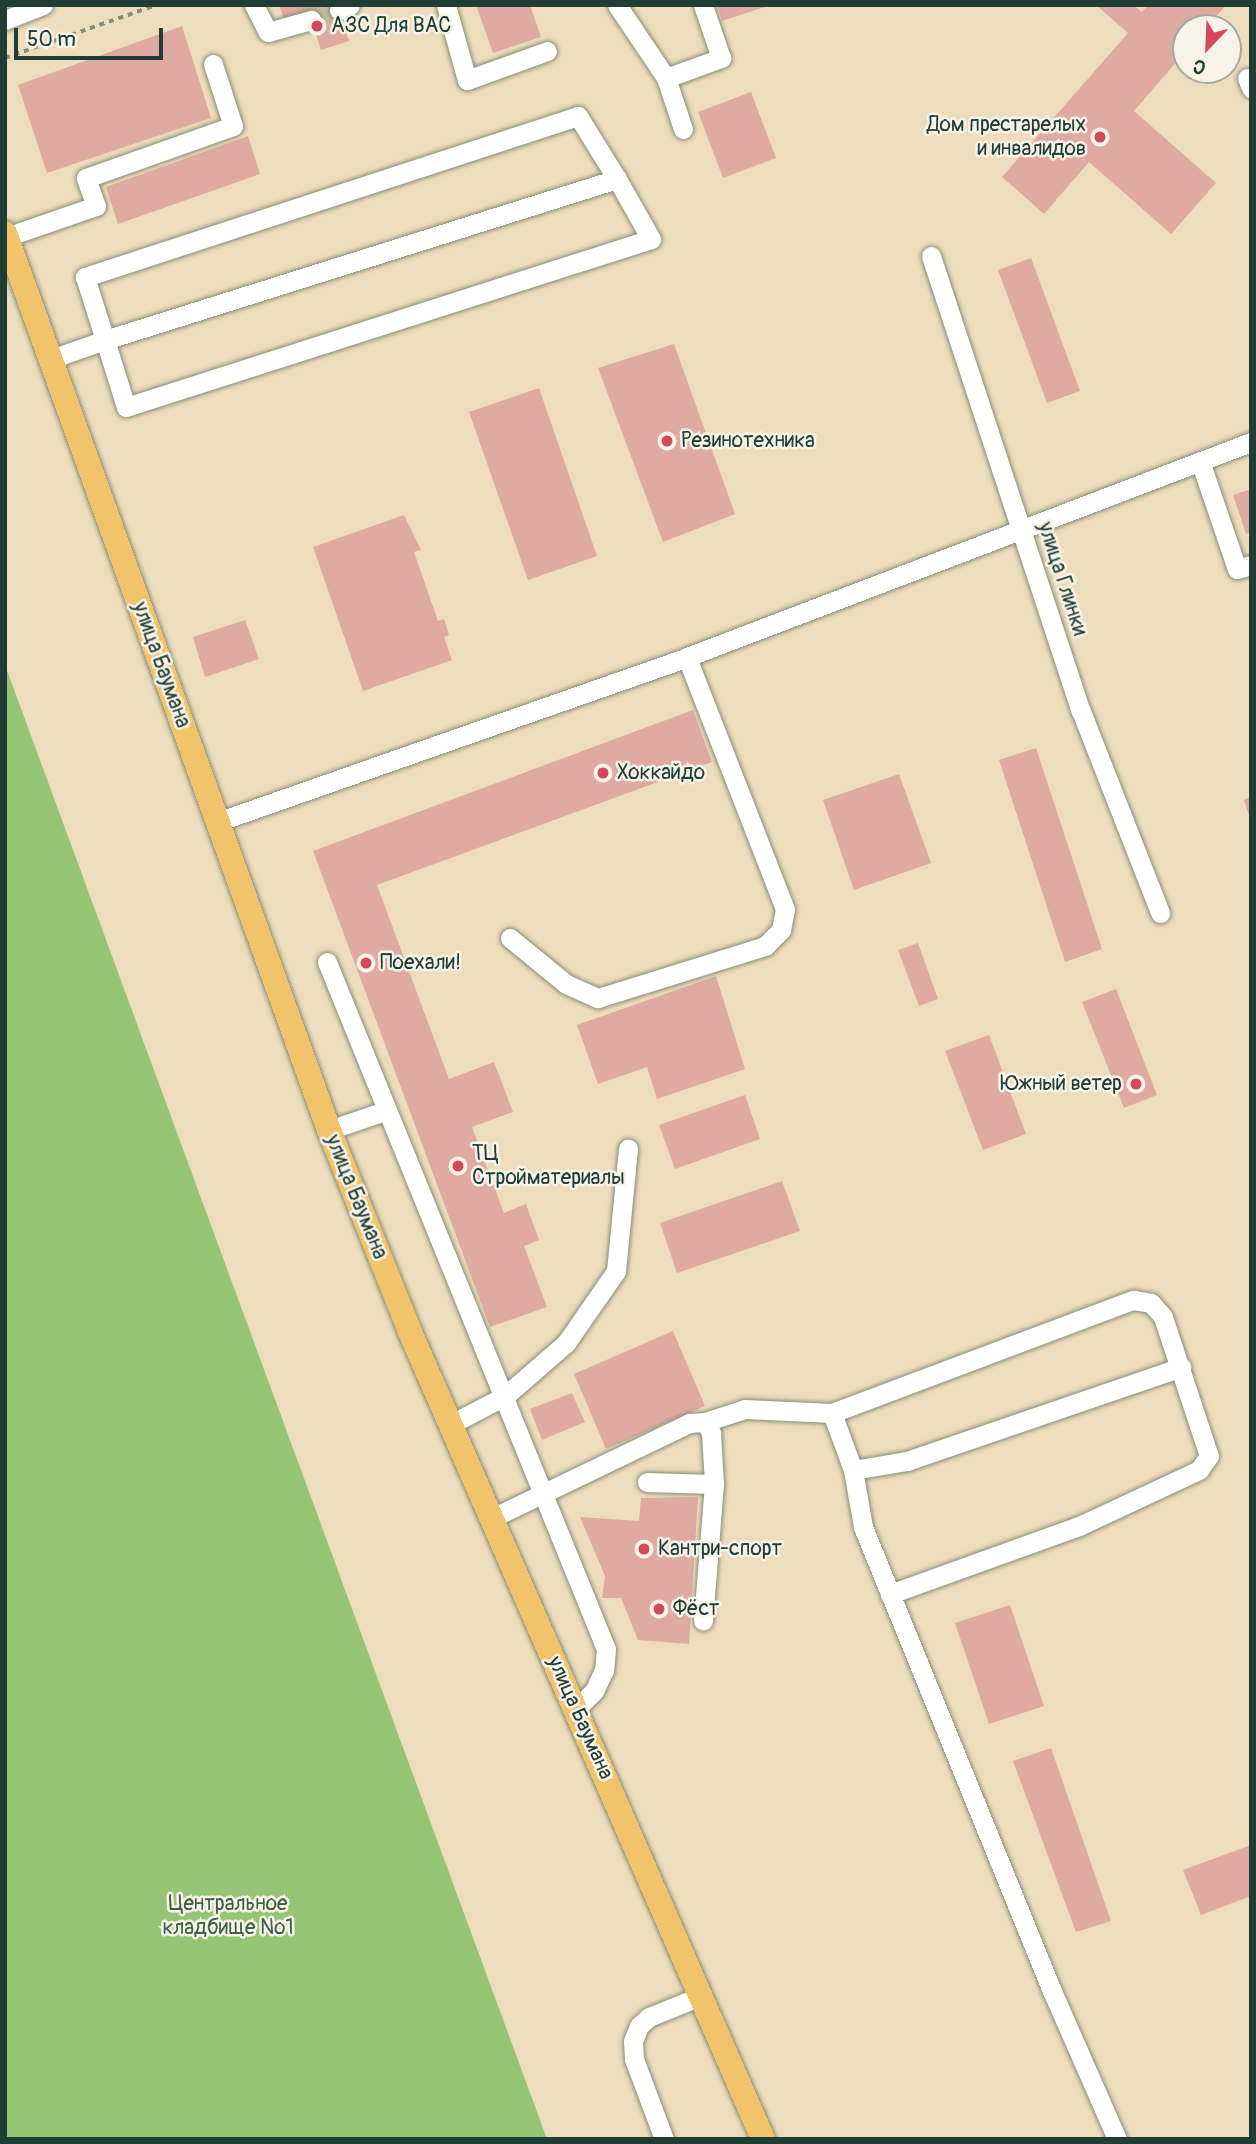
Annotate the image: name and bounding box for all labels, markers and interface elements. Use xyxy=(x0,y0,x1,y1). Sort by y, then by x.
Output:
place label: АЗС Для ВАС xyxy=(331,13,451,39)
scale bar xyxy=(18,14,166,58)
north arrow xyxy=(1172,14,1242,84)
marker: АЗС Для ВАС xyxy=(309,18,325,34)
text: 50 m xyxy=(27,26,76,53)
text: С xyxy=(1189,53,1210,80)
place label: Дом престарелых и инвалидов xyxy=(927,112,1086,162)
marker: Дом престарелых и инвалидов xyxy=(1092,129,1108,145)
place label: Резинотехника xyxy=(681,428,815,454)
marker: Резинотехника xyxy=(659,433,675,449)
street label: улица Глинки xyxy=(1032,519,1092,639)
street label: улица Баумана xyxy=(127,599,195,731)
place label: Хоккайдо xyxy=(617,760,705,786)
marker: Хоккайдо xyxy=(595,765,611,781)
place label: Поехали! xyxy=(380,950,461,976)
marker: Поехали! xyxy=(358,955,374,971)
place label: Южный ветер xyxy=(1000,1071,1122,1097)
marker: Южный ветер xyxy=(1128,1076,1144,1092)
street label: улица Баумана xyxy=(320,1131,392,1263)
place label: ТЦ Стройматериалы xyxy=(472,1141,625,1191)
marker: ТЦ Стройматериалы xyxy=(450,1158,466,1174)
place label: Кантри-спорт xyxy=(658,1536,782,1562)
marker: Кантри-спорт xyxy=(636,1541,652,1557)
place label: Фёст xyxy=(673,1596,719,1622)
marker: Фёст xyxy=(651,1601,667,1617)
street label: улица Баумана xyxy=(542,1653,618,1783)
park label: Центральное кладбище №1 xyxy=(162,1891,294,1941)

